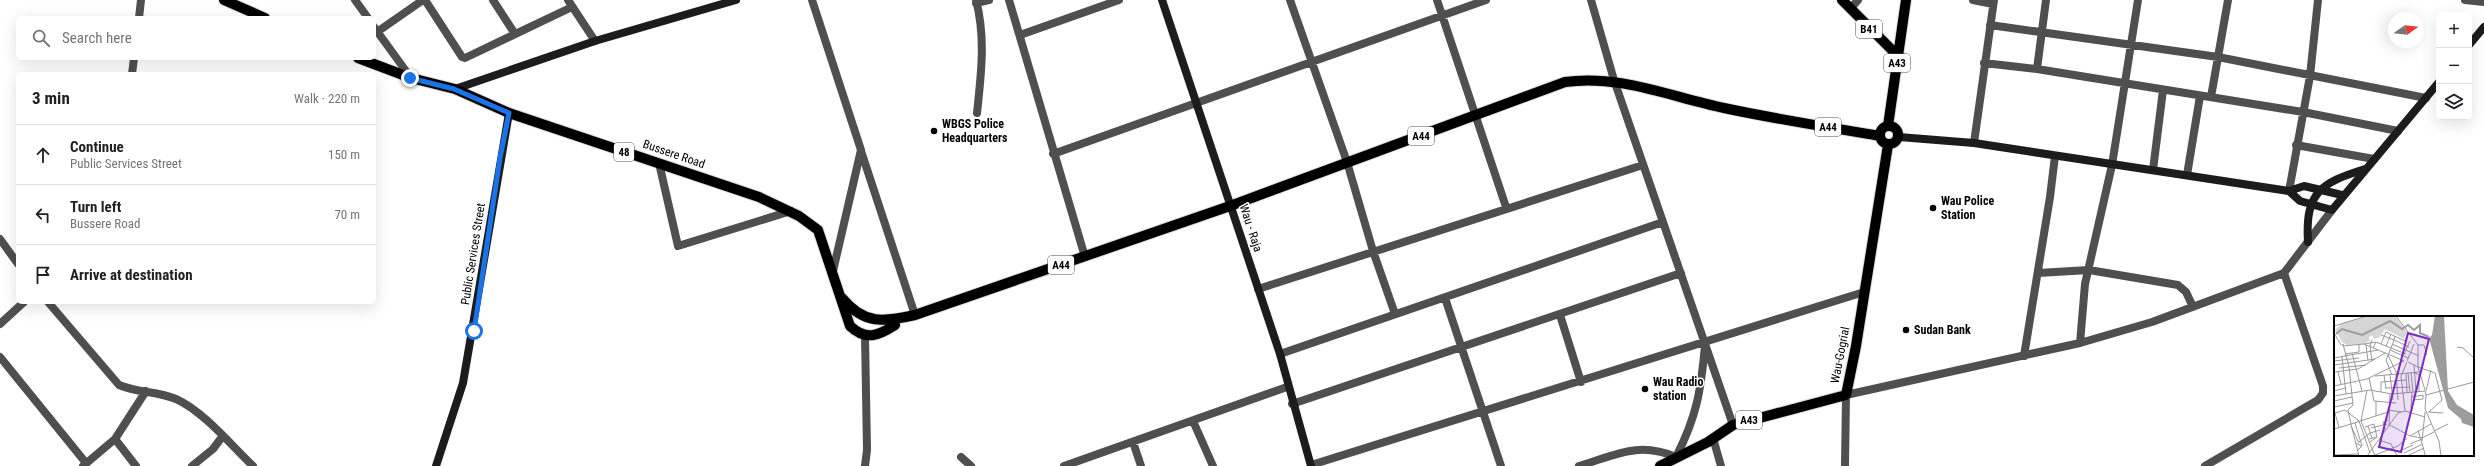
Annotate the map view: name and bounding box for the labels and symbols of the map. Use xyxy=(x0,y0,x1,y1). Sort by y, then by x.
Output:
north arrow xyxy=(2388,12,2424,48)
road number: B41 xyxy=(1856,20,1882,38)
road number: A43 xyxy=(1884,54,1910,72)
route end xyxy=(401,69,419,87)
place label: WBGS Police Headquarters xyxy=(942,117,1008,145)
road number: A44 xyxy=(1815,118,1841,136)
marker: WBGS Police Headquarters xyxy=(929,126,939,136)
road number: A44 xyxy=(1408,127,1434,145)
street label: Bussere Road xyxy=(641,137,707,171)
road number: 48 xyxy=(614,143,634,161)
place label: Wau Police Station xyxy=(1941,194,1994,222)
street label: Public Services Street xyxy=(458,202,488,306)
street label: Wau - Raja xyxy=(1237,202,1265,254)
marker: Wau Police Station xyxy=(1928,203,1938,213)
road number: A44 xyxy=(1048,256,1074,274)
inset map xyxy=(2334,316,2474,456)
route start xyxy=(465,322,483,340)
place label: Sudan Bank xyxy=(1914,323,1971,337)
street label: Wau-Gogrial xyxy=(1828,325,1852,385)
marker: Sudan Bank xyxy=(1901,325,1911,335)
place label: Wau Radio station xyxy=(1653,375,1703,403)
marker: Wau Radio station xyxy=(1640,384,1650,394)
road number: A43 xyxy=(1736,411,1762,429)

